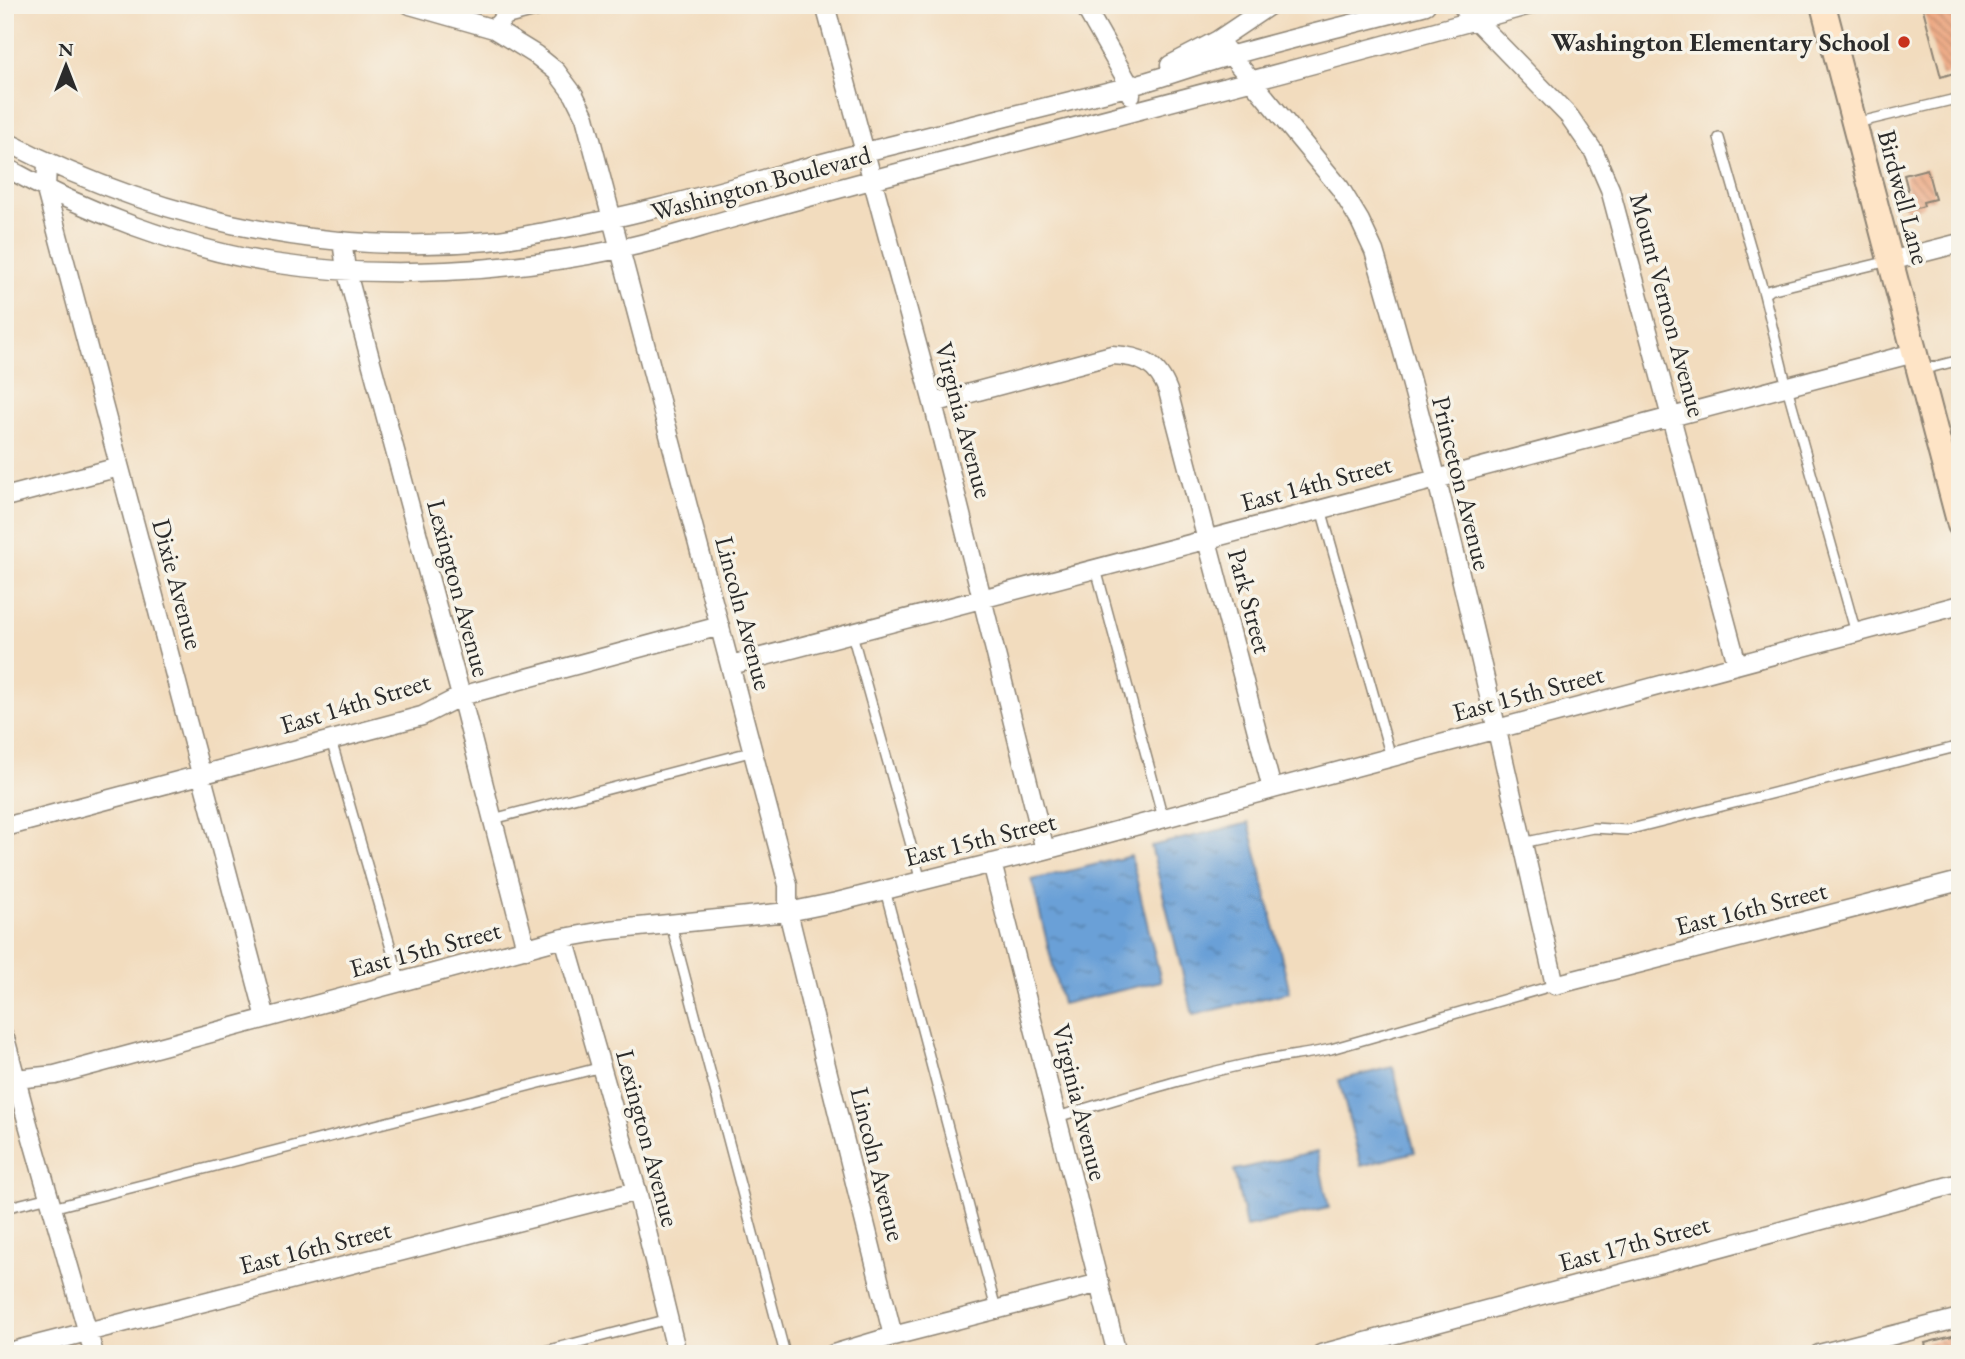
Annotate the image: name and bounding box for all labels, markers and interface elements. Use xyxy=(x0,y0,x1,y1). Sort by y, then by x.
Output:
place label: Washington Elementary School xyxy=(1551,25,1890,59)
north arrow xyxy=(32,32,102,102)
marker: Washington Elementary School xyxy=(1896,34,1912,50)
text: N xyxy=(58,37,74,62)
street label: Birdwell Lane xyxy=(1870,126,1938,268)
street label: Washington Boulevard xyxy=(647,137,875,229)
street label: Mount Vernon Avenue xyxy=(1622,189,1714,421)
street label: Virginia Avenue xyxy=(927,338,1001,502)
street label: Princeton Avenue xyxy=(1424,393,1500,573)
street label: East 14th Street xyxy=(1237,447,1395,519)
street label: Lexington Avenue xyxy=(419,496,499,680)
street label: Dixie Avenue xyxy=(144,515,212,653)
street label: Lincoln Avenue xyxy=(707,532,781,694)
street label: Park Street xyxy=(1220,545,1280,657)
street label: East 15th Street xyxy=(1449,657,1607,729)
street label: East 14th Street xyxy=(276,664,434,742)
street label: East 15th Street xyxy=(901,804,1059,874)
street label: East 16th Street xyxy=(1672,873,1830,943)
street label: East 15th Street xyxy=(346,913,504,985)
street label: Virginia Avenue xyxy=(1044,1020,1116,1184)
street label: Lexington Avenue xyxy=(608,1046,688,1230)
street label: Lincoln Avenue xyxy=(842,1083,914,1245)
street label: East 17th Street xyxy=(1555,1207,1713,1279)
street label: East 16th Street xyxy=(236,1212,394,1282)

